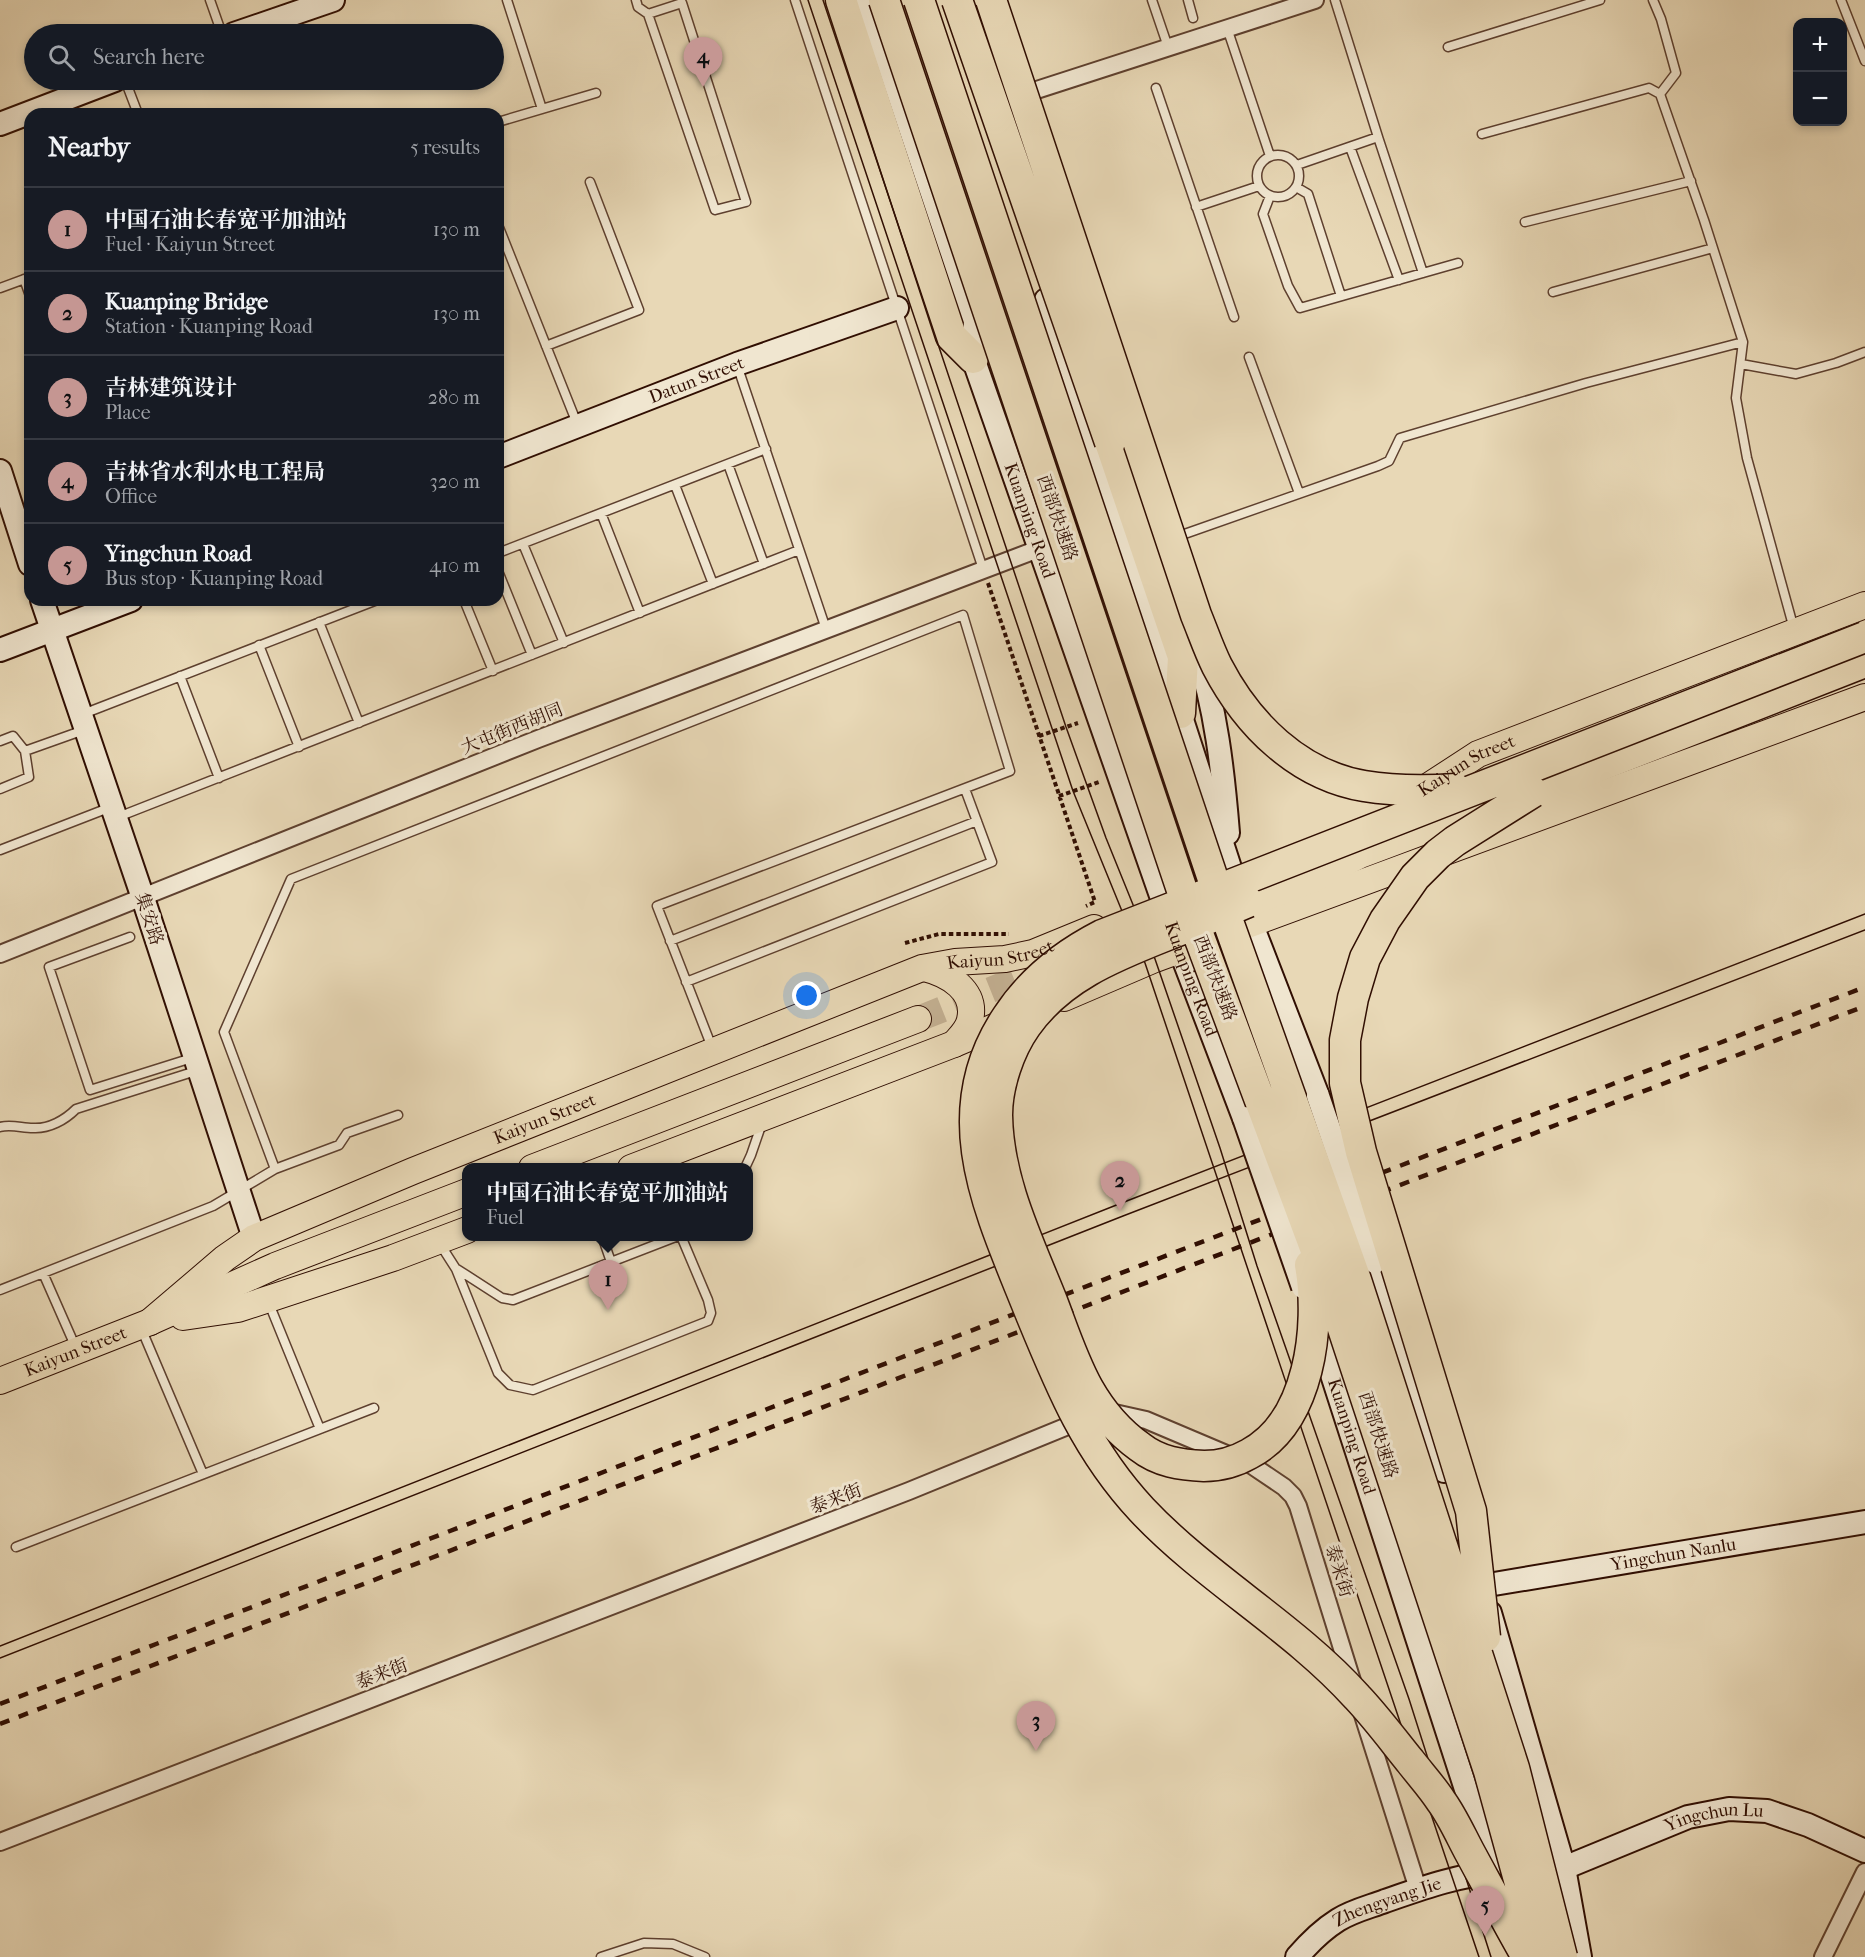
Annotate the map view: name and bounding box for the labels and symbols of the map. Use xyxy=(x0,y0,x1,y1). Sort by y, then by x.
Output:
pin: 4 xyxy=(684,38,722,87)
street label: Datun Street xyxy=(646,352,747,408)
street label: Kuanping Road xyxy=(1000,460,1060,581)
street label: 西部快速路 xyxy=(1032,472,1082,564)
street label: 大屯街西胡同 xyxy=(458,699,566,759)
street label: Kaiyun Street xyxy=(1414,730,1518,801)
street label: 集安路 xyxy=(131,890,167,948)
street label: Kuanping Road xyxy=(1160,919,1222,1039)
street label: 西部快速路 xyxy=(1189,932,1241,1024)
street label: Kaiyun Street xyxy=(945,935,1057,974)
your location xyxy=(792,981,821,1010)
street label: Kaiyun Street xyxy=(490,1089,599,1148)
pin: 2 xyxy=(1100,1162,1140,1211)
pin: 1 xyxy=(588,1260,628,1310)
street label: Kaiyun Street xyxy=(21,1322,130,1381)
street label: Kuanping Road xyxy=(1323,1376,1381,1497)
street label: 西部快速路 xyxy=(1354,1389,1402,1481)
street label: 泰来街 xyxy=(807,1480,865,1518)
street label: Yingchun Nanlu xyxy=(1608,1533,1738,1575)
street label: 泰来街 xyxy=(1321,1542,1357,1600)
street label: 泰来街 xyxy=(353,1655,411,1693)
pin: 3 xyxy=(1016,1702,1056,1751)
street label: Yingchun Lu xyxy=(1660,1798,1764,1836)
street label: Zhengyang Jie xyxy=(1329,1873,1444,1931)
pin: 5 xyxy=(1466,1886,1504,1936)

